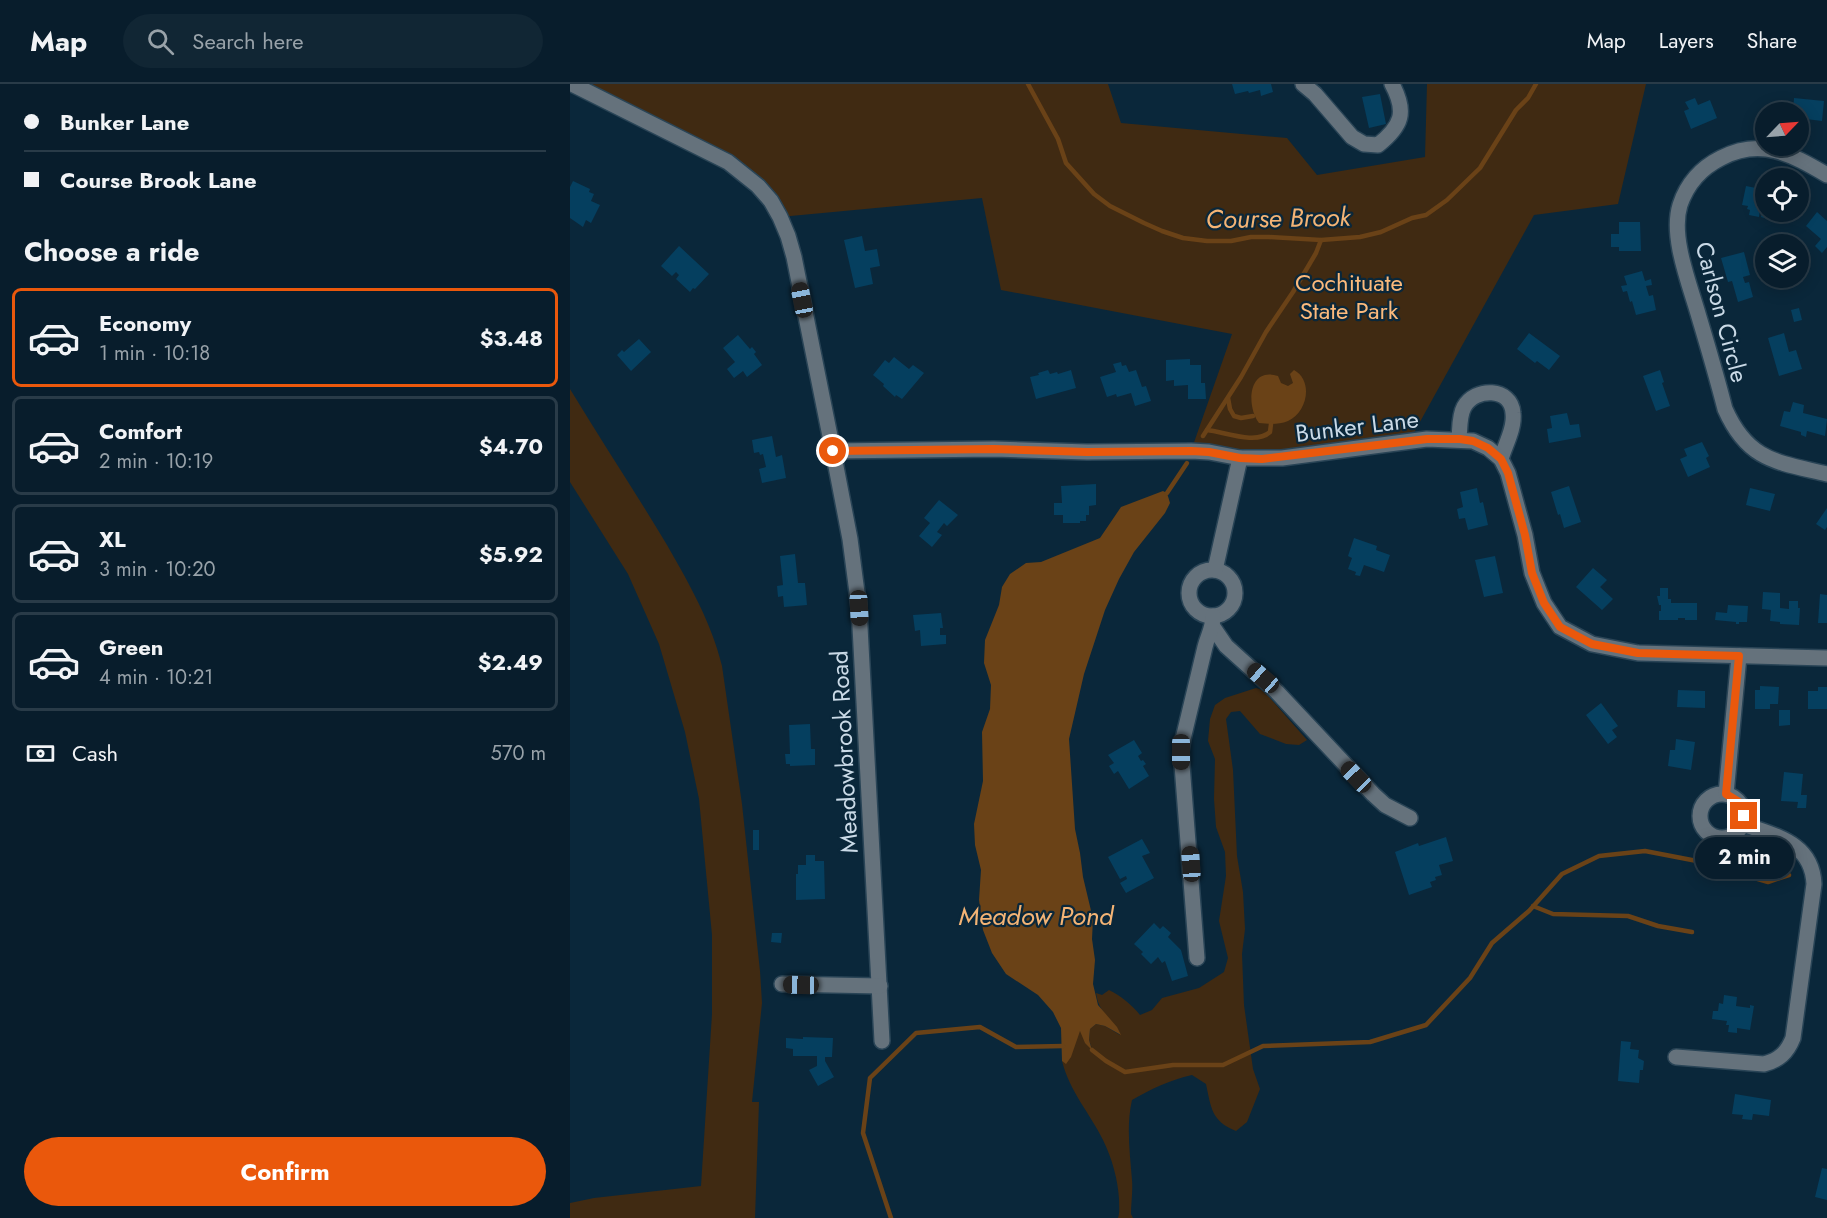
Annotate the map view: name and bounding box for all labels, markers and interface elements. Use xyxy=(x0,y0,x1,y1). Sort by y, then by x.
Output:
search box xyxy=(123,14,543,68)
text: Map xyxy=(30,21,87,62)
icon: search xyxy=(144,25,177,58)
text: Search here xyxy=(192,25,304,57)
text: Map xyxy=(1587,26,1626,56)
text: Layers xyxy=(1659,26,1714,56)
text: Share xyxy=(1747,26,1797,56)
north arrow xyxy=(1755,102,1809,156)
map controls xyxy=(1755,102,1809,288)
text: Bunker Lane xyxy=(60,106,189,138)
text: Course Brook Lane xyxy=(60,164,257,196)
button: locate xyxy=(1755,168,1809,222)
water label: Course Brook xyxy=(1205,198,1353,238)
text: Choose a ride xyxy=(24,232,199,271)
button: layers xyxy=(1755,234,1809,288)
street label: Carlson Circle xyxy=(1686,238,1758,386)
park label: Cochituate State Park xyxy=(1295,265,1403,328)
car xyxy=(790,281,814,319)
text: Economy xyxy=(99,307,191,339)
icon: car xyxy=(27,311,81,365)
text: $3.48 xyxy=(480,322,543,354)
text: 1 min · 10:18 xyxy=(99,339,210,368)
street label: Bunker Lane xyxy=(1293,401,1421,451)
text: Comfort xyxy=(99,415,182,447)
icon: car xyxy=(27,419,81,473)
text: $4.70 xyxy=(479,430,543,462)
route start xyxy=(819,437,846,464)
text: 2 min · 10:19 xyxy=(99,447,213,476)
text: XL xyxy=(99,523,126,555)
icon: car xyxy=(27,527,81,581)
text: $5.92 xyxy=(479,538,543,570)
text: 3 min · 10:20 xyxy=(99,555,216,584)
car xyxy=(849,590,869,626)
text: Green xyxy=(99,631,163,663)
icon: car xyxy=(27,635,81,689)
text: $2.49 xyxy=(478,646,543,678)
street label: Meadowbrook Road xyxy=(821,650,867,854)
car xyxy=(1244,659,1282,697)
text: 4 min · 10:21 xyxy=(99,663,213,692)
car xyxy=(1172,734,1190,770)
icon: cash xyxy=(24,737,57,770)
text: Cash xyxy=(72,737,118,769)
text: 570 m xyxy=(491,739,546,768)
car xyxy=(1337,758,1375,796)
route end xyxy=(1730,802,1757,829)
callout: 2 min xyxy=(1694,837,1794,879)
text: 2 min xyxy=(1718,843,1771,872)
car xyxy=(1181,845,1201,883)
water label: Meadow Pond xyxy=(958,897,1115,935)
car xyxy=(783,976,819,994)
button: Confirm xyxy=(24,1137,546,1206)

